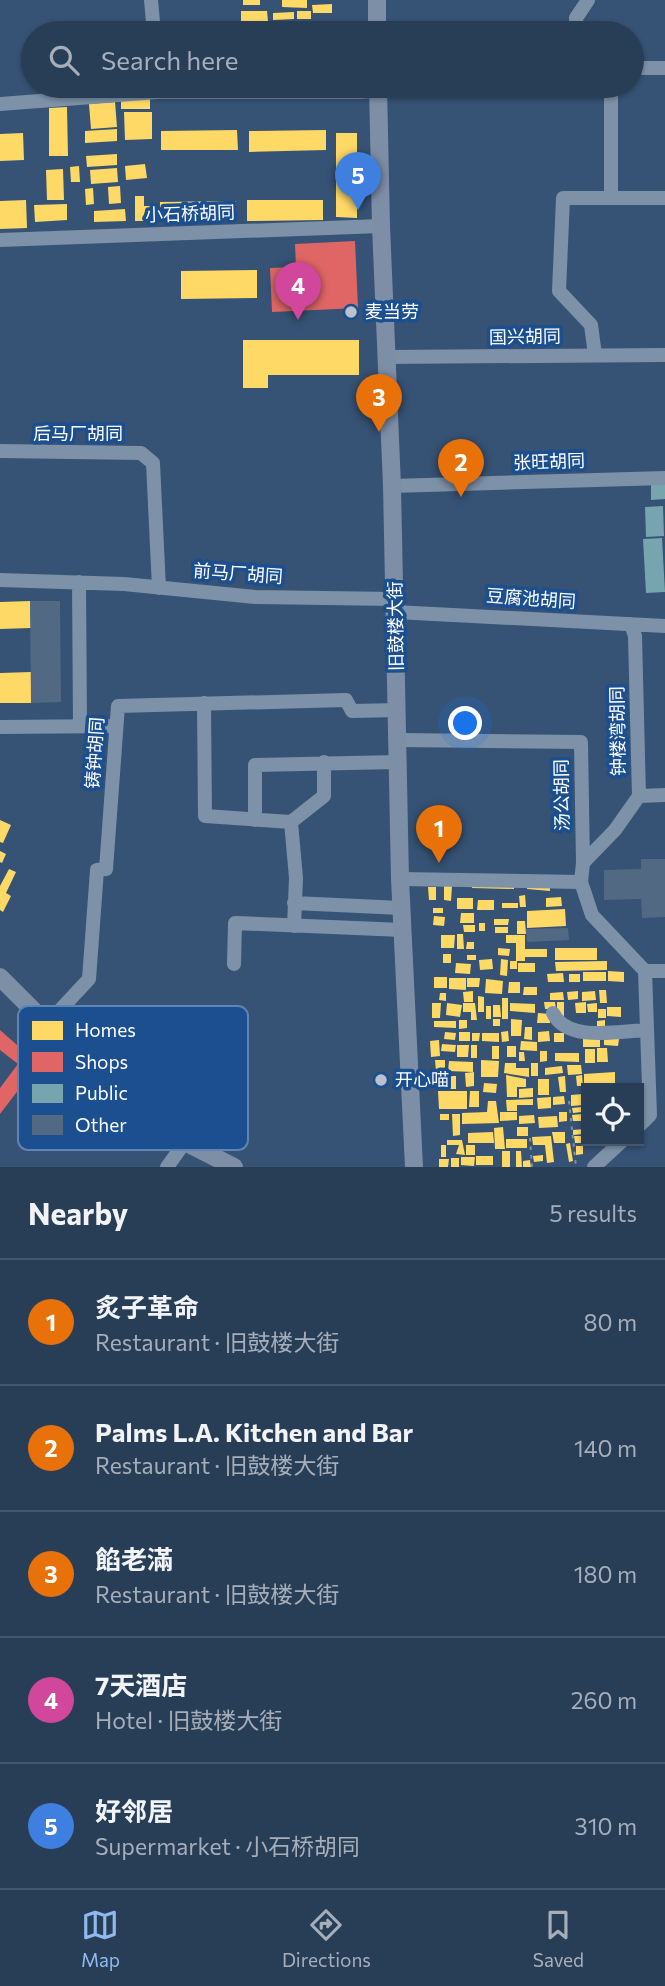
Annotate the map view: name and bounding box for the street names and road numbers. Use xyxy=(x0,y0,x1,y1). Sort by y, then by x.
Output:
street label: 小石桥胡同 xyxy=(145,200,235,226)
street label: 国兴胡同 xyxy=(489,324,561,348)
street label: 后马厂胡同 xyxy=(33,422,123,444)
street label: 张旺胡同 xyxy=(513,449,585,473)
street label: 前马厂胡同 xyxy=(192,559,284,587)
street label: 旧鼓楼大街 xyxy=(383,581,407,671)
street label: 豆腐池胡同 xyxy=(485,584,577,612)
street label: 钟楼湾胡同 xyxy=(605,686,629,776)
street label: 铸钟胡同 xyxy=(81,716,107,790)
street label: 汤公胡同 xyxy=(549,759,573,831)

